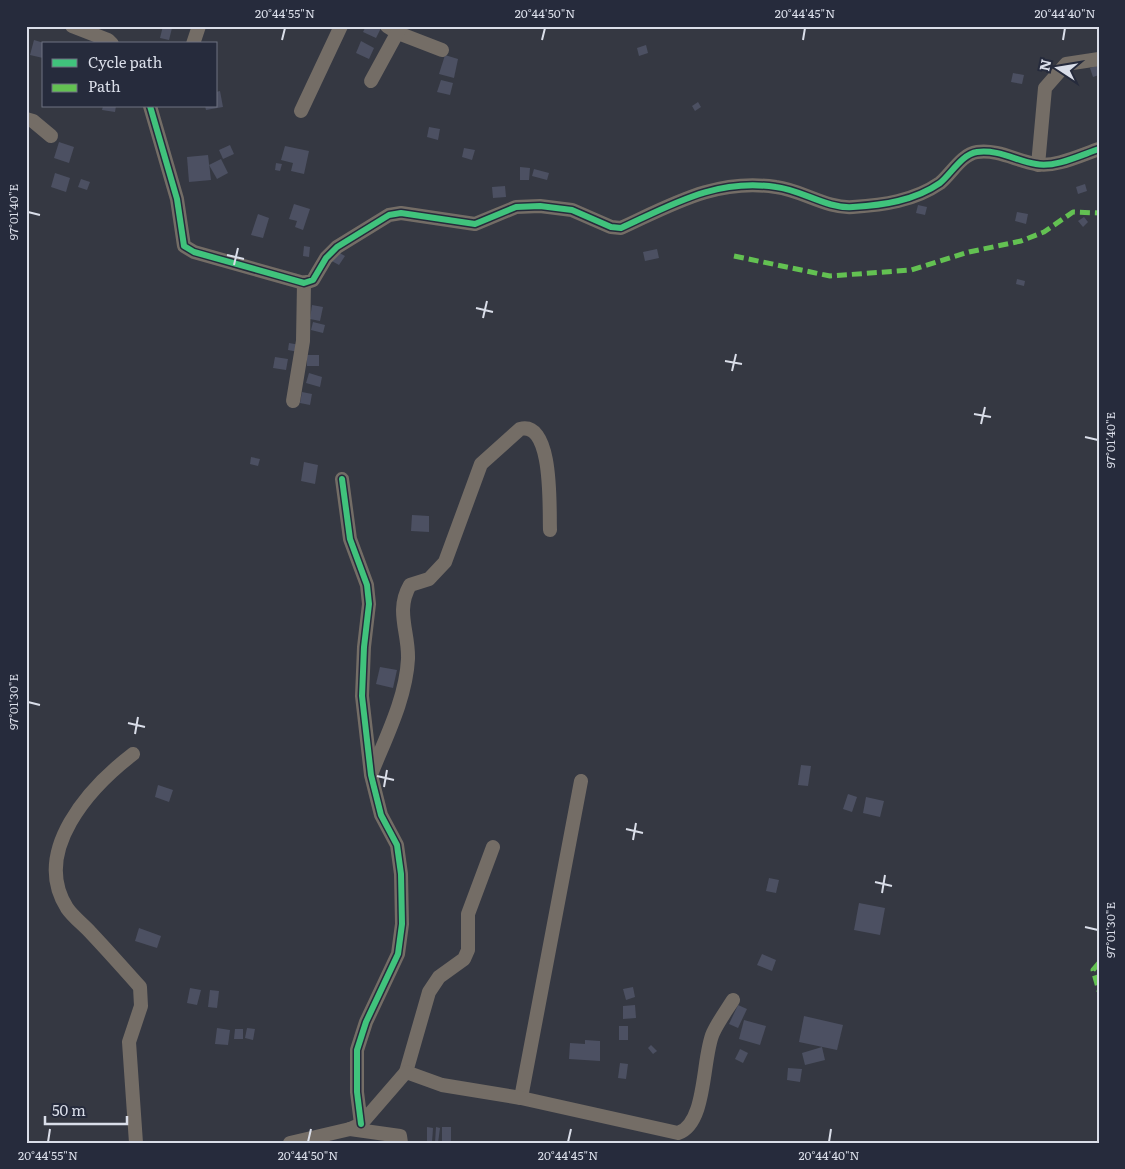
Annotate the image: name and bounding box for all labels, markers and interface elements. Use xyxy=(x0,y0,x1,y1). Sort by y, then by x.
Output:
text: 20°44'55"N xyxy=(255,4,315,22)
text: 20°44'50"N xyxy=(515,4,575,22)
text: 20°44'45"N xyxy=(775,4,835,22)
text: 20°44'40"N xyxy=(1034,4,1096,22)
legend xyxy=(42,42,218,108)
north arrow xyxy=(1032,42,1082,92)
text: Cycle path xyxy=(88,50,163,73)
text: N xyxy=(1033,57,1055,73)
text: Path xyxy=(88,74,121,97)
text: 97°01'40"E xyxy=(4,184,22,240)
text: 97°01'40"E xyxy=(1101,412,1119,468)
text: 97°01'30"E xyxy=(4,674,22,730)
text: 97°01'30"E xyxy=(1101,902,1119,958)
scale bar xyxy=(45,1094,128,1126)
text: 50 m xyxy=(52,1098,86,1121)
text: 20°44'55"N xyxy=(18,1146,78,1164)
text: 20°44'50"N xyxy=(278,1146,338,1164)
text: 20°44'45"N xyxy=(538,1146,598,1164)
text: 20°44'40"N xyxy=(798,1146,860,1164)

